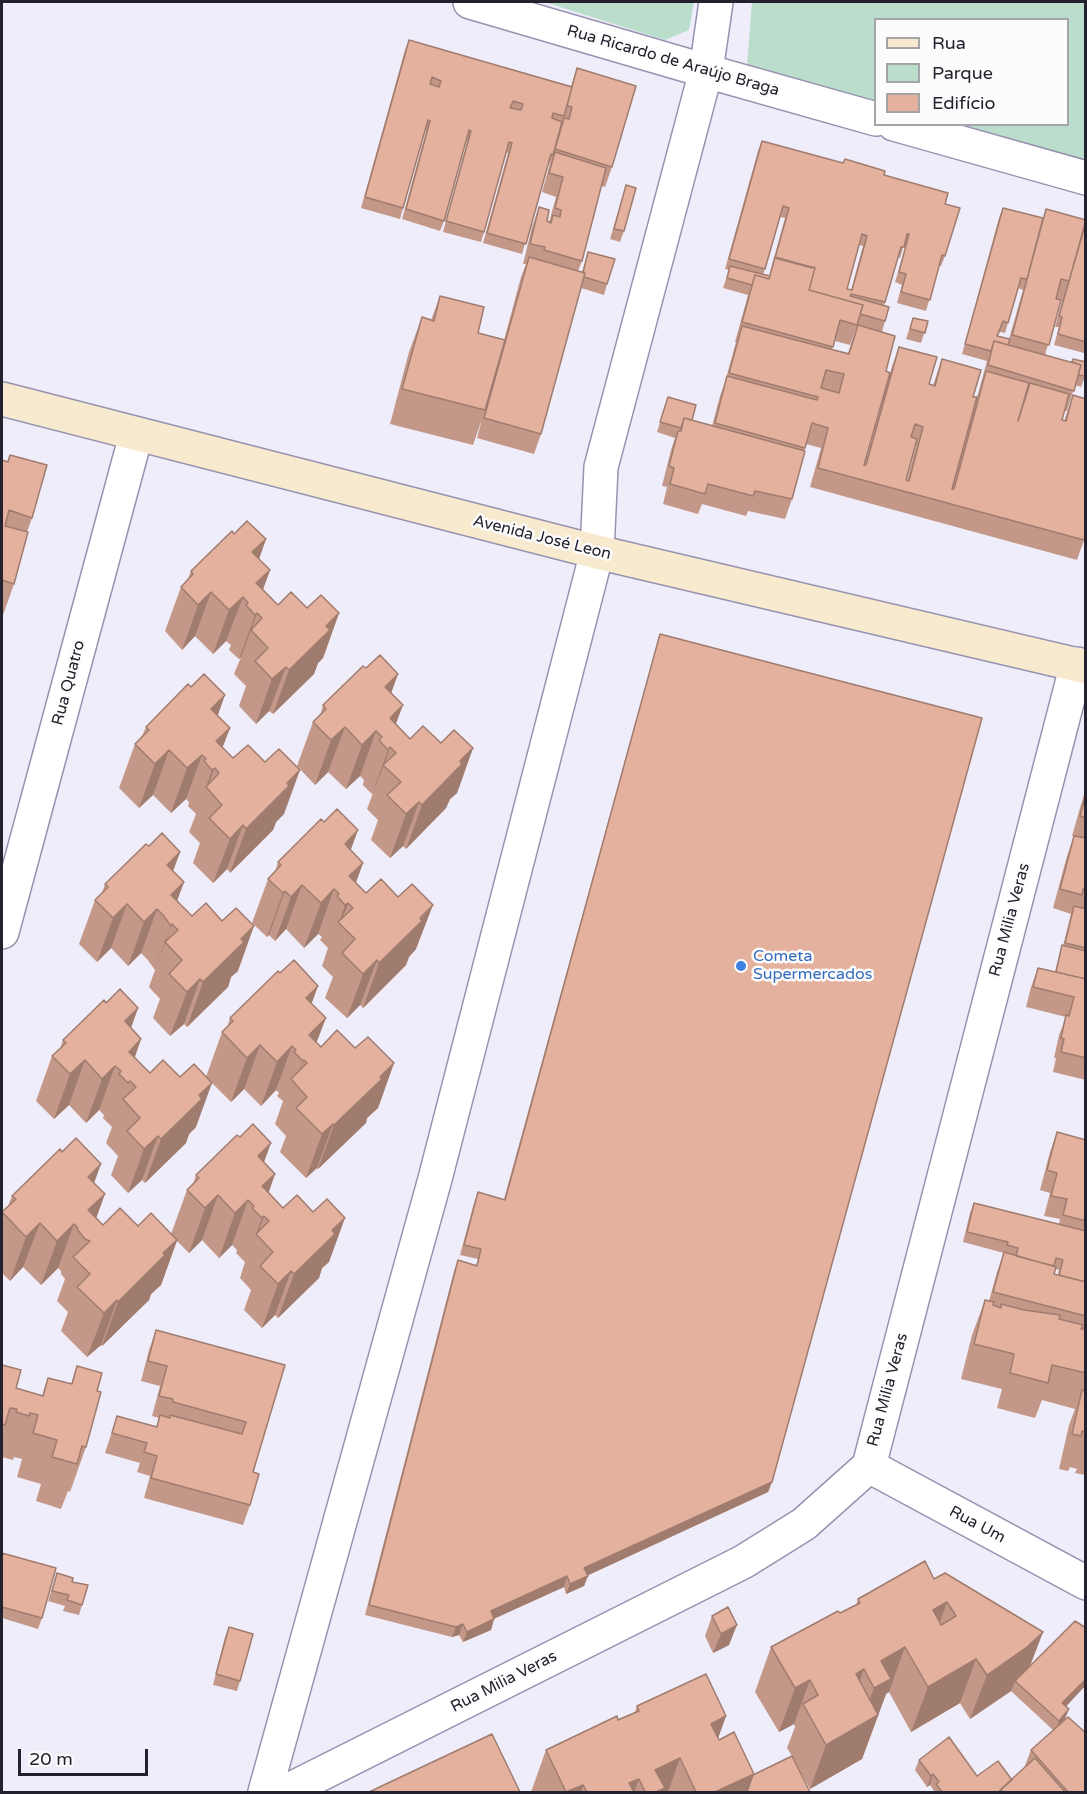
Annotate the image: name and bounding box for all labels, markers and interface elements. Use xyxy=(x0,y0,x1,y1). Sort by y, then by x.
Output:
legend xyxy=(874,18,1069,126)
street label: Rua Ricardo de Araújo Braga xyxy=(565,21,781,101)
text: Rua xyxy=(932,32,966,54)
text: Parque xyxy=(932,62,993,84)
text: Edifício xyxy=(932,92,995,114)
street label: Avenida José Leon xyxy=(471,512,613,564)
street label: Rua Quatro xyxy=(48,638,90,728)
street label: Rua Milia Veras xyxy=(986,861,1034,979)
place label: Cometa Supermercados xyxy=(753,947,872,985)
marker: Cometa Supermercados xyxy=(734,959,748,973)
street label: Rua Milia Veras xyxy=(864,1331,912,1449)
street label: Rua Um xyxy=(946,1502,1008,1548)
street label: Rua Milia Veras xyxy=(448,1647,560,1717)
scale bar xyxy=(21,1737,152,1775)
text: 20 m xyxy=(29,1748,73,1770)

